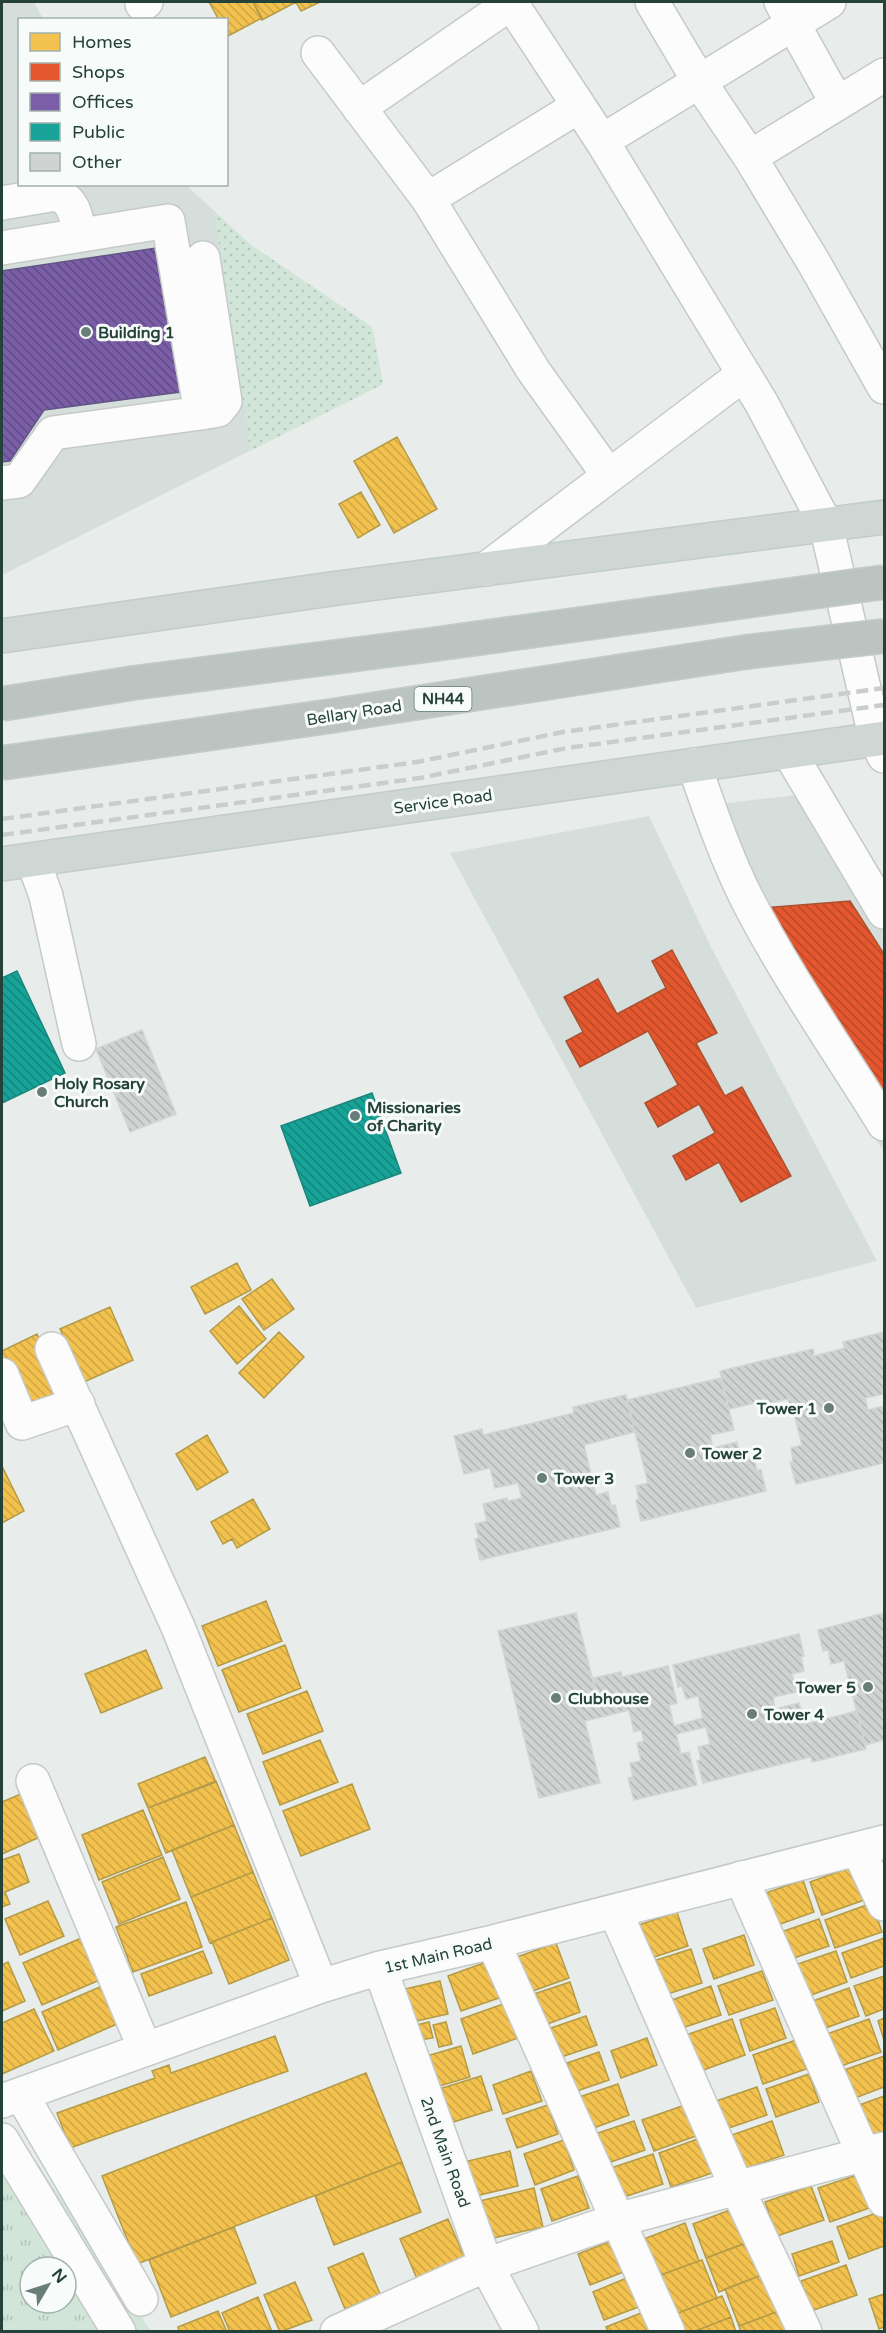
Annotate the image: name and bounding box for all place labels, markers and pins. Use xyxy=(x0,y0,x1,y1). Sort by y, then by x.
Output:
place label: Building 1 xyxy=(98,323,175,343)
marker: Building 1 xyxy=(79,325,93,339)
place label: Holy Rosary Church xyxy=(54,1074,145,1112)
marker: Holy Rosary Church xyxy=(35,1085,49,1099)
place label: Missionaries of Charity xyxy=(367,1098,461,1136)
marker: Missionaries of Charity xyxy=(348,1109,362,1123)
place label: Tower 1 xyxy=(756,1399,817,1419)
marker: Tower 1 xyxy=(822,1401,836,1415)
place label: Tower 2 xyxy=(701,1444,762,1464)
marker: Tower 2 xyxy=(683,1446,697,1460)
place label: Tower 3 xyxy=(553,1469,614,1489)
marker: Tower 3 xyxy=(535,1471,549,1485)
place label: Tower 5 xyxy=(795,1678,856,1698)
marker: Tower 5 xyxy=(861,1680,875,1694)
place label: Clubhouse xyxy=(568,1689,649,1709)
marker: Clubhouse xyxy=(549,1691,563,1705)
place label: Tower 4 xyxy=(763,1705,824,1725)
marker: Tower 4 xyxy=(745,1707,759,1721)

